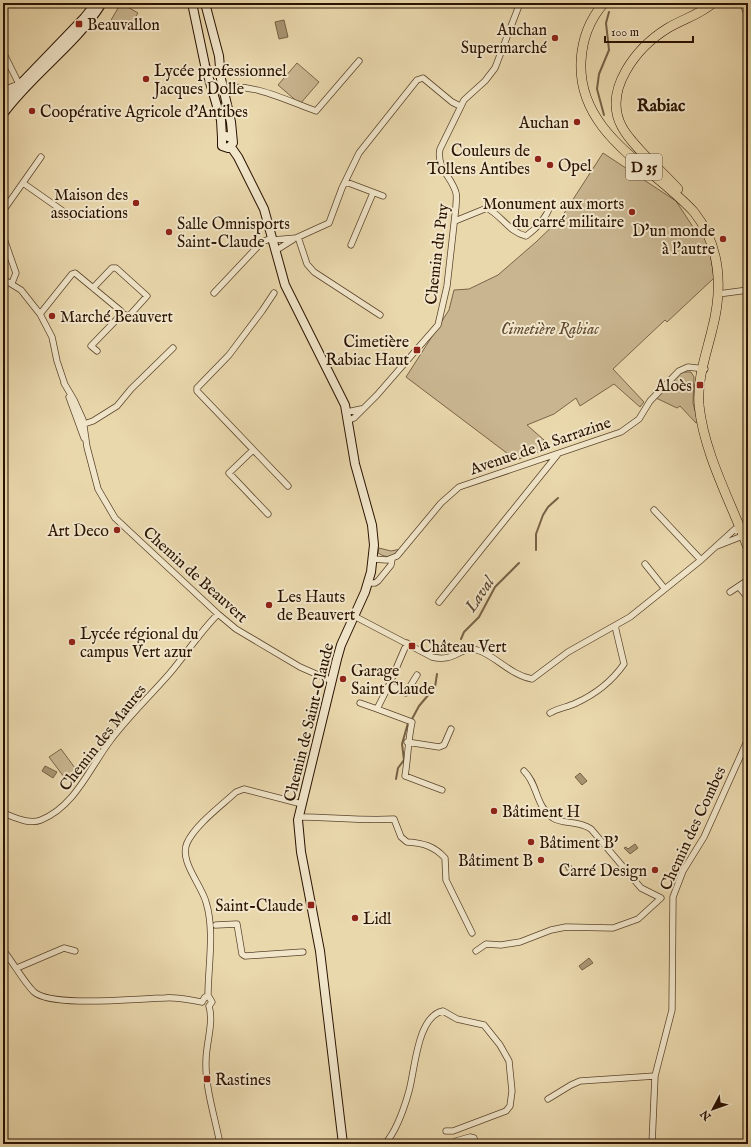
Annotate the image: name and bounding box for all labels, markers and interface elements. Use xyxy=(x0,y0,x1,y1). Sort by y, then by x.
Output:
place label: Beauvallon xyxy=(87,16,160,36)
scale bar xyxy=(605,18,693,44)
marker: Beauvallon xyxy=(74,19,84,29)
place label: Auchan Supermarché xyxy=(461,21,547,59)
text: 100 m xyxy=(611,25,639,40)
marker: Auchan Supermarché xyxy=(550,33,560,43)
place label: Lycée professionnel Jacques Dolle xyxy=(152,62,287,100)
marker: Lycée professionnel Jacques Dolle xyxy=(141,74,151,84)
district label: Rabiac xyxy=(637,96,686,117)
place label: Coopérative Agricole d'Antibes xyxy=(40,103,248,123)
marker: Coopérative Agricole d'Antibes xyxy=(27,106,37,116)
place label: Auchan xyxy=(518,114,569,134)
marker: Auchan xyxy=(572,117,582,127)
place label: Couleurs de Tollens Antibes xyxy=(427,142,530,180)
marker: Couleurs de Tollens Antibes xyxy=(533,154,543,164)
road number: D 35 xyxy=(626,154,662,180)
place label: Opel xyxy=(558,157,592,177)
marker: Opel xyxy=(545,160,555,170)
place label: Maison des associations xyxy=(51,186,128,224)
place label: Monument aux morts du carré militaire xyxy=(482,195,624,233)
marker: Maison des associations xyxy=(131,198,141,208)
street label: Chemin du Puy xyxy=(422,202,454,306)
marker: Monument aux morts du carré militaire xyxy=(627,207,637,217)
place label: Salle Omnisports Saint-Claude xyxy=(177,215,290,253)
place label: D'un monde à l'autre xyxy=(632,222,715,260)
marker: Salle Omnisports Saint-Claude xyxy=(164,227,174,237)
marker: D'un monde à l'autre xyxy=(718,234,728,244)
place label: Marché Beauvert xyxy=(60,308,173,328)
marker: Marché Beauvert xyxy=(47,311,57,321)
park label: Cimetière Rabiac xyxy=(501,320,600,340)
place label: Cimetière Rabiac Haut xyxy=(326,333,410,371)
marker: Cimetière Rabiac Haut xyxy=(412,345,422,355)
place label: Aloès xyxy=(654,377,692,397)
marker: Aloès xyxy=(695,380,705,390)
street label: Avenue de la Sarrazine xyxy=(467,413,614,481)
place label: Art Deco xyxy=(47,522,109,542)
street label: Chemin de Beauvert xyxy=(138,523,252,628)
marker: Art Deco xyxy=(112,525,122,535)
water label: Laval xyxy=(460,571,501,617)
place label: Les Hauts de Beauvert xyxy=(277,588,356,626)
marker: Les Hauts de Beauvert xyxy=(264,600,274,610)
place label: Lycée régional du campus Vert azur xyxy=(80,625,199,663)
marker: Lycée régional du campus Vert azur xyxy=(67,637,77,647)
place label: Château Vert xyxy=(420,638,507,658)
street label: Chemin de Saint-Claude xyxy=(281,641,339,804)
marker: Château Vert xyxy=(407,641,417,651)
place label: Garage Saint Claude xyxy=(351,662,435,700)
marker: Garage Saint Claude xyxy=(338,674,348,684)
street label: Chemin des Maures xyxy=(56,681,152,796)
street label: Chemin des Combes xyxy=(656,763,732,894)
place label: Bâtiment H xyxy=(502,803,580,823)
marker: Bâtiment H xyxy=(489,806,499,816)
place label: Bâtiment B' xyxy=(539,834,618,854)
marker: Bâtiment B' xyxy=(526,837,536,847)
place label: Bâtiment B xyxy=(458,852,533,872)
marker: Bâtiment B xyxy=(536,855,546,865)
place label: Carré Design xyxy=(559,862,647,882)
marker: Carré Design xyxy=(650,865,660,875)
place label: Saint-Claude xyxy=(215,897,303,917)
marker: Saint-Claude xyxy=(306,900,316,910)
place label: Lidl xyxy=(363,910,392,930)
marker: Lidl xyxy=(350,913,360,923)
place label: Rastines xyxy=(215,1071,271,1091)
marker: Rastines xyxy=(202,1074,212,1084)
north arrow xyxy=(693,1089,733,1129)
text: N xyxy=(697,1106,715,1124)

